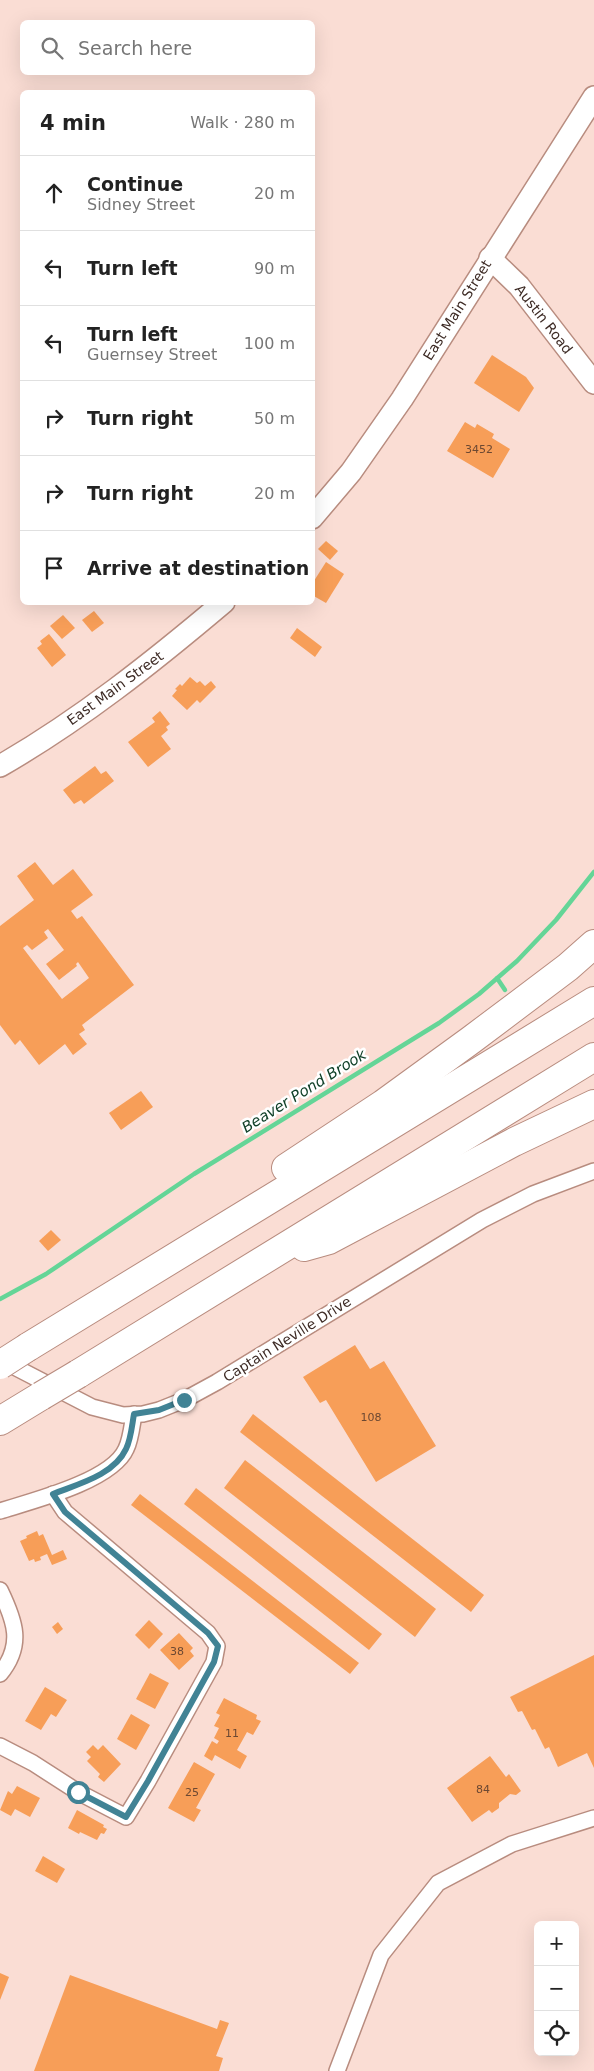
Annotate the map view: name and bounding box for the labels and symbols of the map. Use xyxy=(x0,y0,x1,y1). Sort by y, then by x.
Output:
street label: East Main Street xyxy=(420,257,495,363)
street label: Austin Road xyxy=(512,281,576,357)
house number: 3452 xyxy=(465,443,493,456)
street label: East Main Street xyxy=(64,647,167,728)
water label: Beaver Pond Brook xyxy=(238,1045,371,1137)
street label: Captain Neville Drive xyxy=(220,1293,354,1385)
route end xyxy=(173,1389,196,1412)
house number: 108 xyxy=(361,1411,382,1424)
house number: 38 xyxy=(170,1645,184,1658)
house number: 11 xyxy=(225,1727,239,1740)
route start xyxy=(67,1781,90,1804)
house number: 84 xyxy=(476,1783,490,1796)
house number: 25 xyxy=(185,1786,199,1799)

